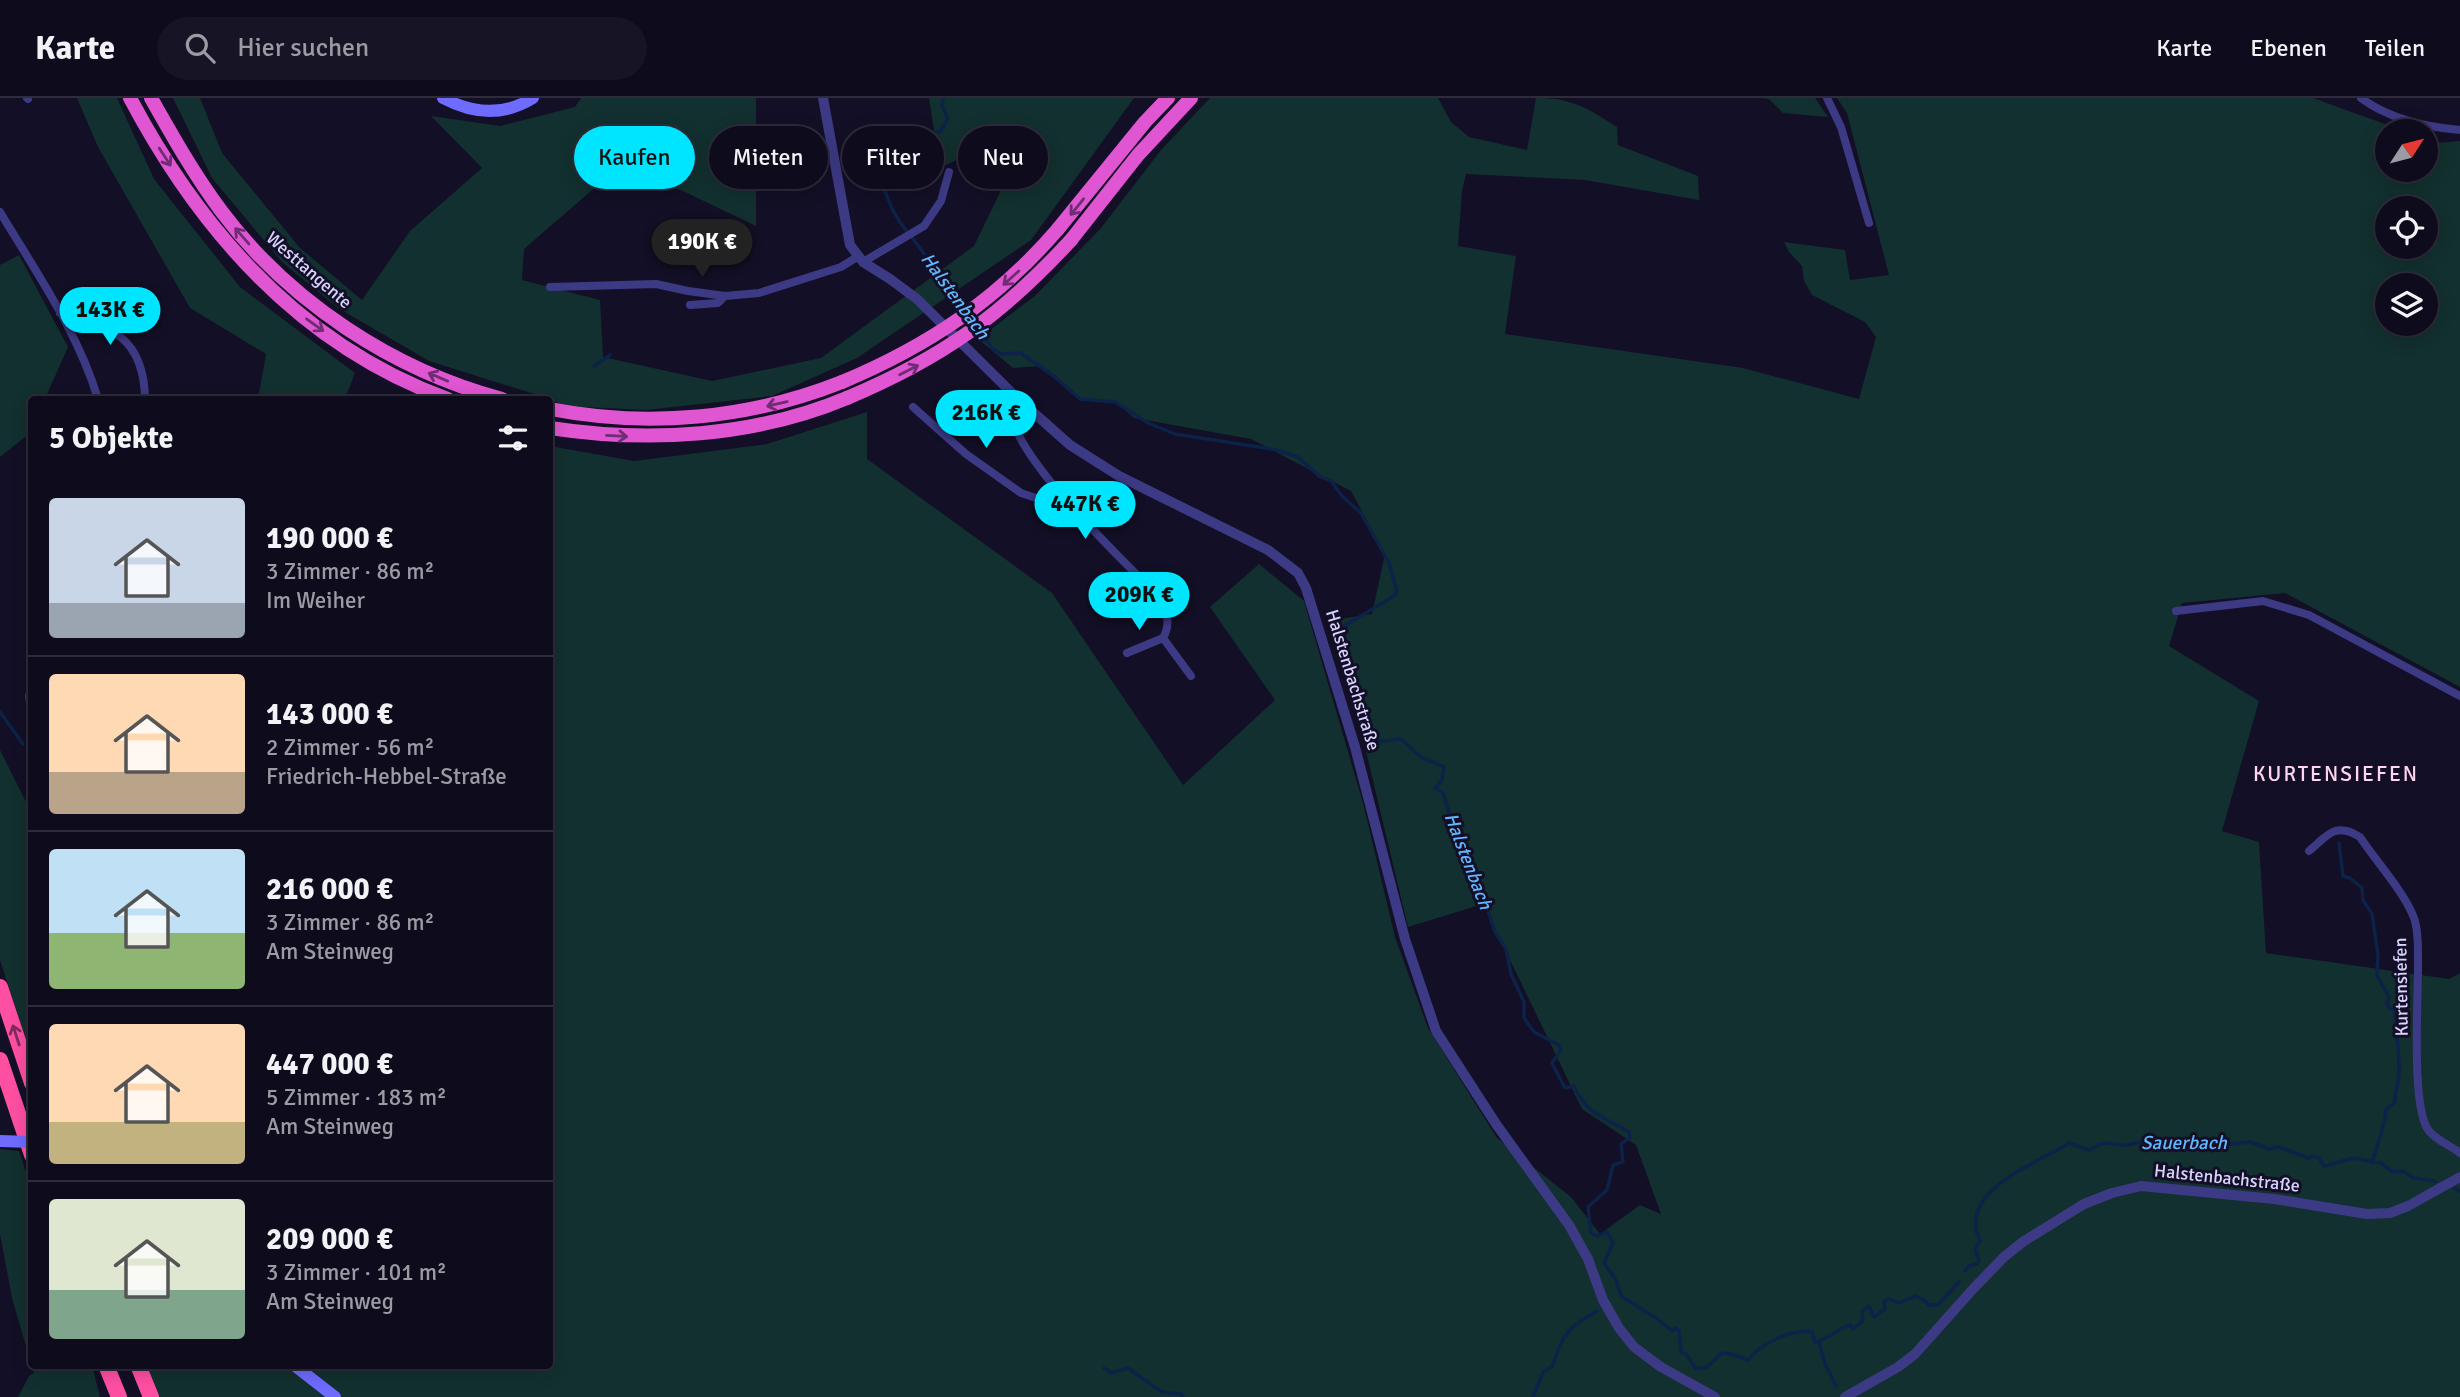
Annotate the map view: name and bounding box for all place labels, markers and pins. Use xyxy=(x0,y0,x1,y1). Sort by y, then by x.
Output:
pin: 190K € xyxy=(645,220,759,279)
pin: 143K € xyxy=(53,288,167,347)
pin: 216K € xyxy=(929,390,1043,450)
pin: 447K € xyxy=(1028,482,1142,541)
pin: 209K € xyxy=(1082,573,1196,632)

